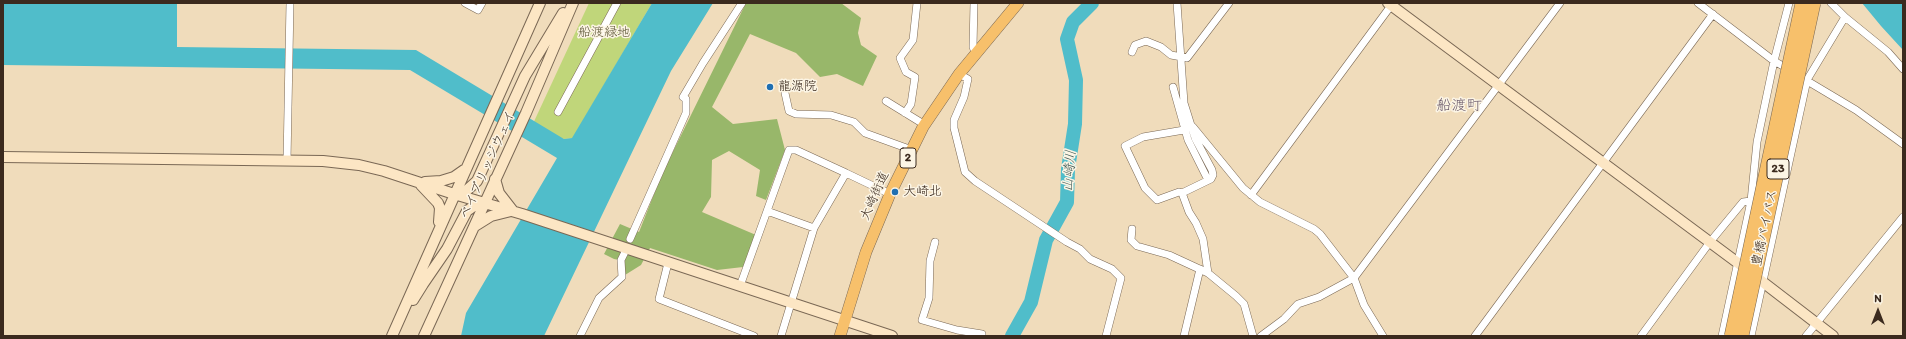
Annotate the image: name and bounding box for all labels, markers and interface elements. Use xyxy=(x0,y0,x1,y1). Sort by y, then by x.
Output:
park label: 船渡緑地 xyxy=(578,25,630,41)
place label: 龍源院 xyxy=(778,79,817,95)
marker: 龍源院 xyxy=(765,82,775,92)
district label: 船渡町 xyxy=(1437,97,1481,115)
street label: ベイブリッジウェイ xyxy=(457,108,519,222)
road number: 2 xyxy=(900,148,916,168)
water label: 山崎川 xyxy=(1060,149,1080,193)
road number: 23 xyxy=(1767,159,1789,179)
street label: 大崎街道 xyxy=(857,169,893,223)
place label: 大崎北 xyxy=(903,184,942,200)
marker: 大崎北 xyxy=(890,187,900,197)
street label: 豊橋バイパス xyxy=(1749,188,1781,268)
north arrow xyxy=(1858,291,1898,331)
text: N xyxy=(1874,292,1882,305)

